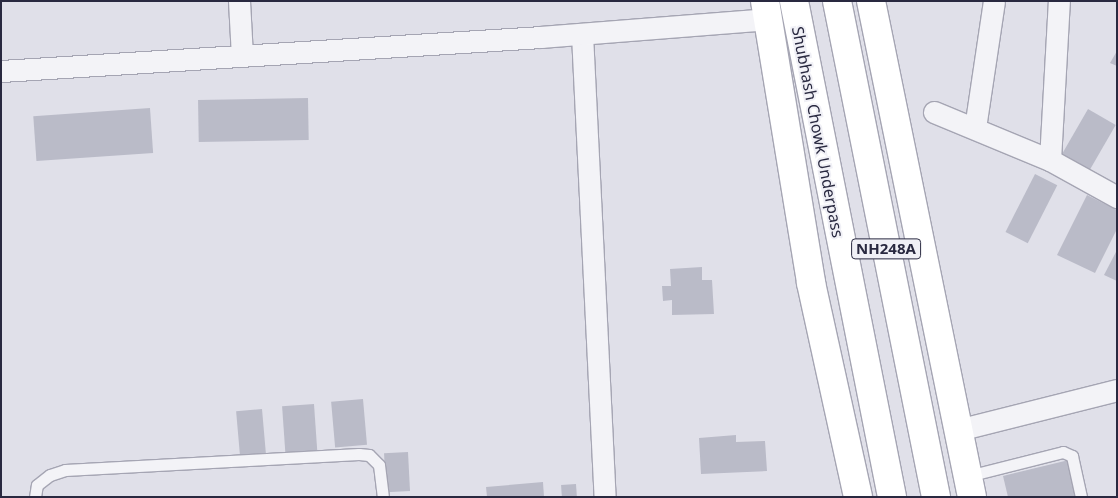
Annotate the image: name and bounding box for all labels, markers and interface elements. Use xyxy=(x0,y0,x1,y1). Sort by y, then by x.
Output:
street label: Shubhash Chowk Underpass xyxy=(788,25,848,239)
road number: NH248A xyxy=(851,236,921,262)

